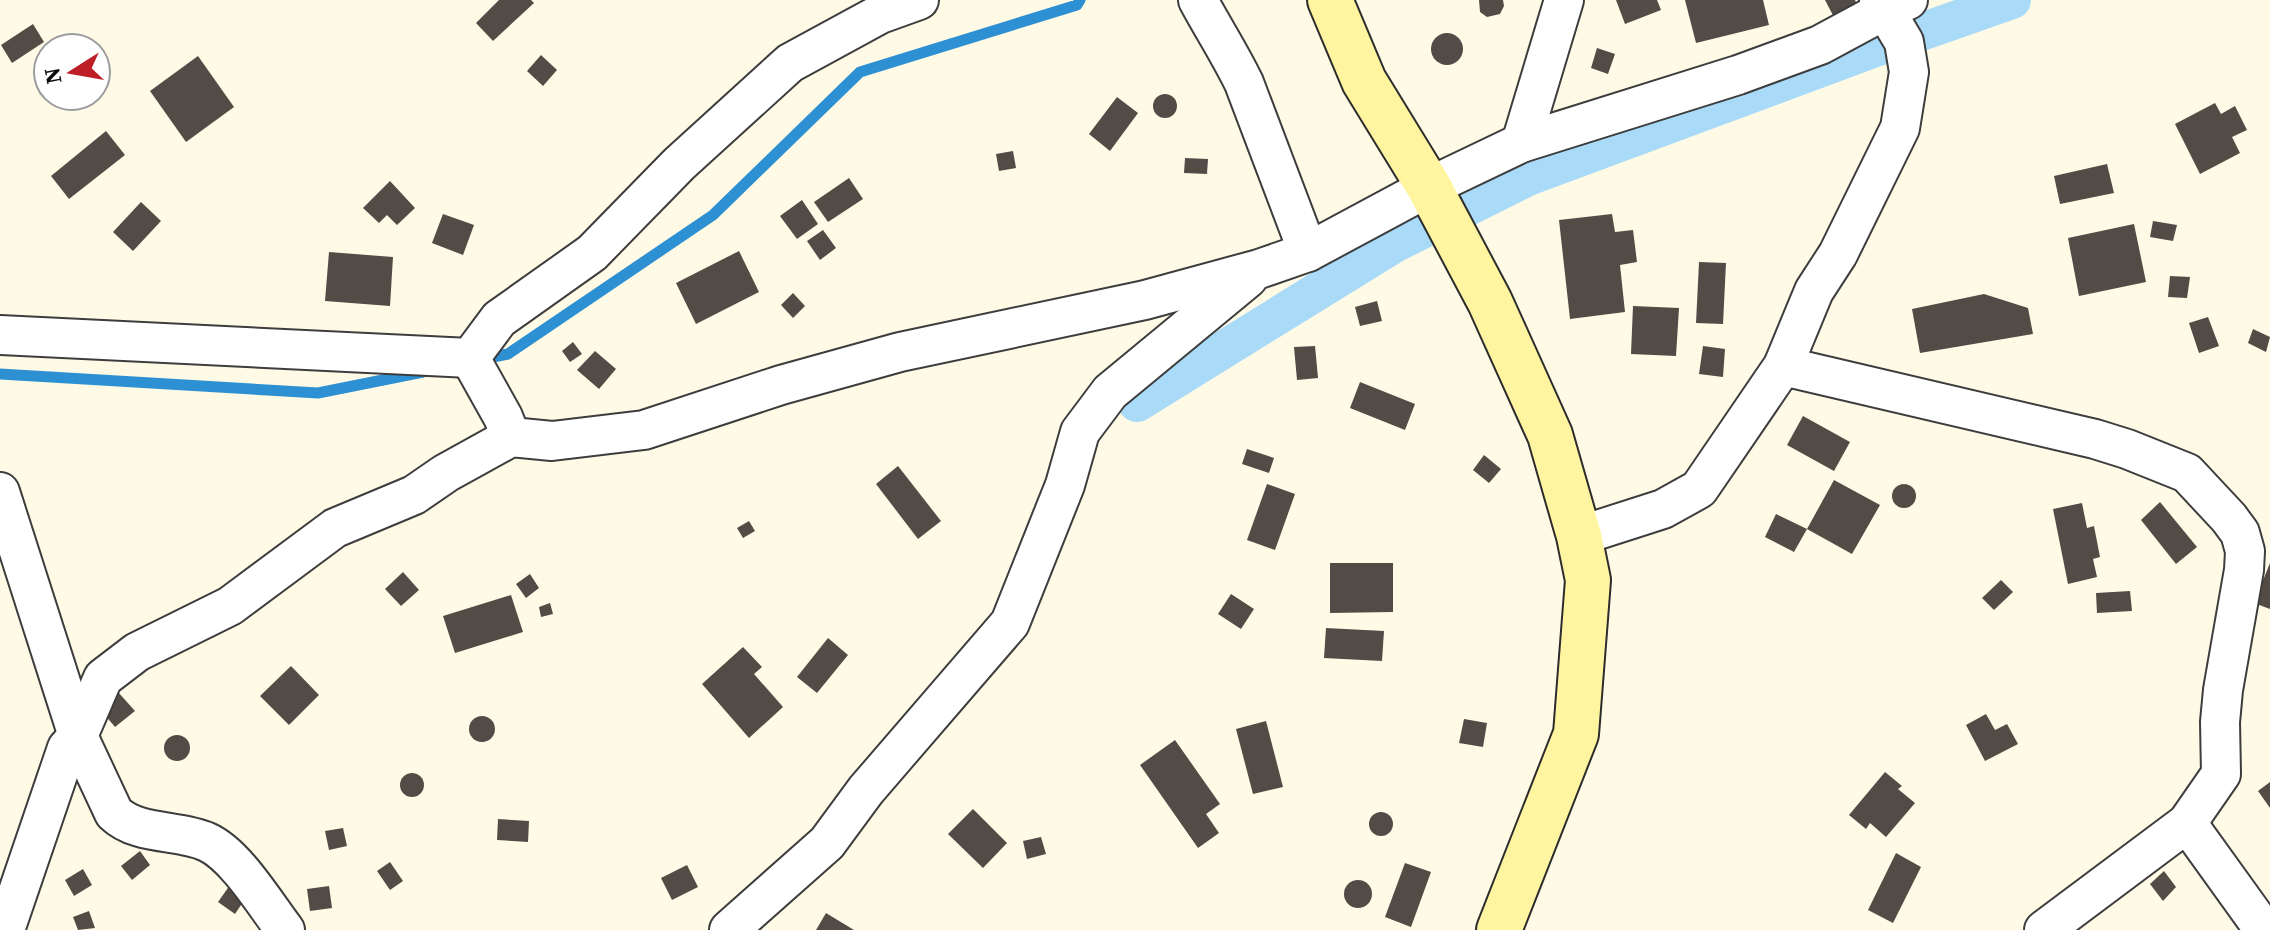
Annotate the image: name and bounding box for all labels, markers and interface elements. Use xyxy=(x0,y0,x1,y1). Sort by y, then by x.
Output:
north arrow xyxy=(32,32,112,112)
text: N xyxy=(36,65,69,87)

